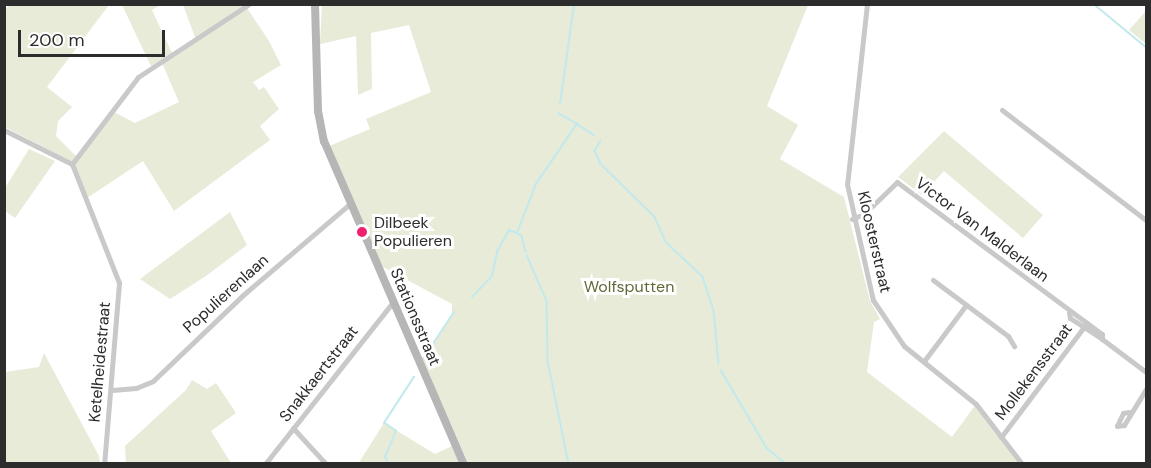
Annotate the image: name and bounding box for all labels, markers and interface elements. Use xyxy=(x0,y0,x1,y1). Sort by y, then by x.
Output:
scale bar xyxy=(21,18,168,56)
text: 200 m xyxy=(29,28,85,52)
street label: Victor Van Malderlaan xyxy=(912,174,1052,286)
street label: Kloosterstraat xyxy=(853,189,895,295)
place label: Dilbeek Populieren xyxy=(374,213,452,251)
marker: Dilbeek Populieren xyxy=(355,225,369,239)
street label: Populierenlaan xyxy=(179,251,273,337)
street label: Stationsstraat xyxy=(386,265,444,369)
park label: Wolfsputten xyxy=(584,277,674,297)
street label: Ketelheidestraat xyxy=(85,301,115,423)
street label: Mollekensstraat xyxy=(991,320,1077,424)
street label: Snakkaertstraat xyxy=(276,322,362,426)

